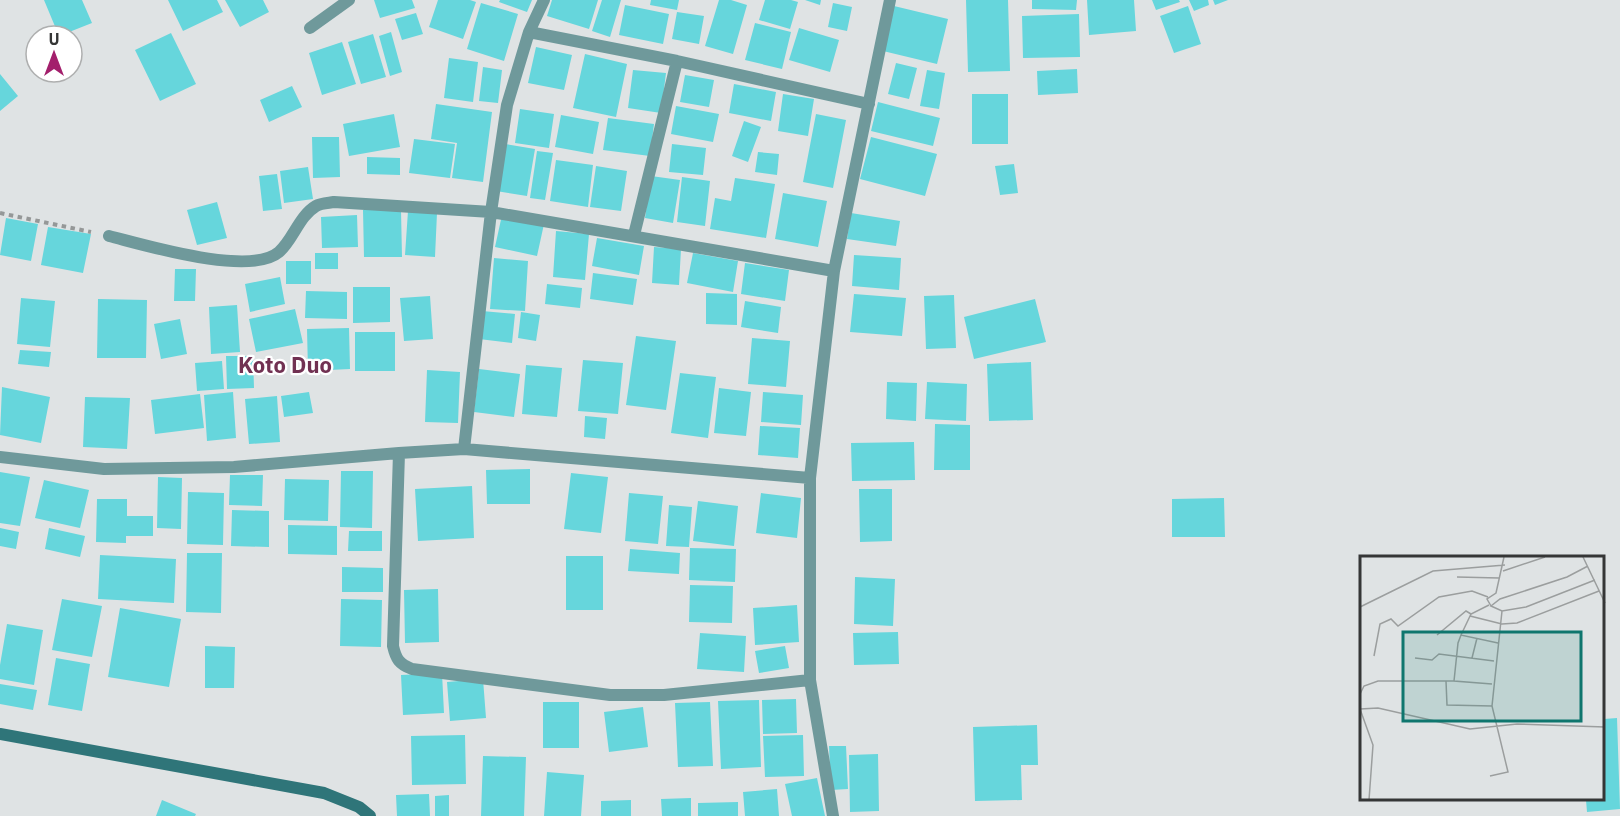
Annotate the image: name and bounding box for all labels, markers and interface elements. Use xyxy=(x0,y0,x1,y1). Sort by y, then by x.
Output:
north arrow xyxy=(24,24,84,84)
text: U xyxy=(48,29,60,49)
district label: Koto Duo xyxy=(238,350,332,379)
inset map xyxy=(1360,556,1605,801)

